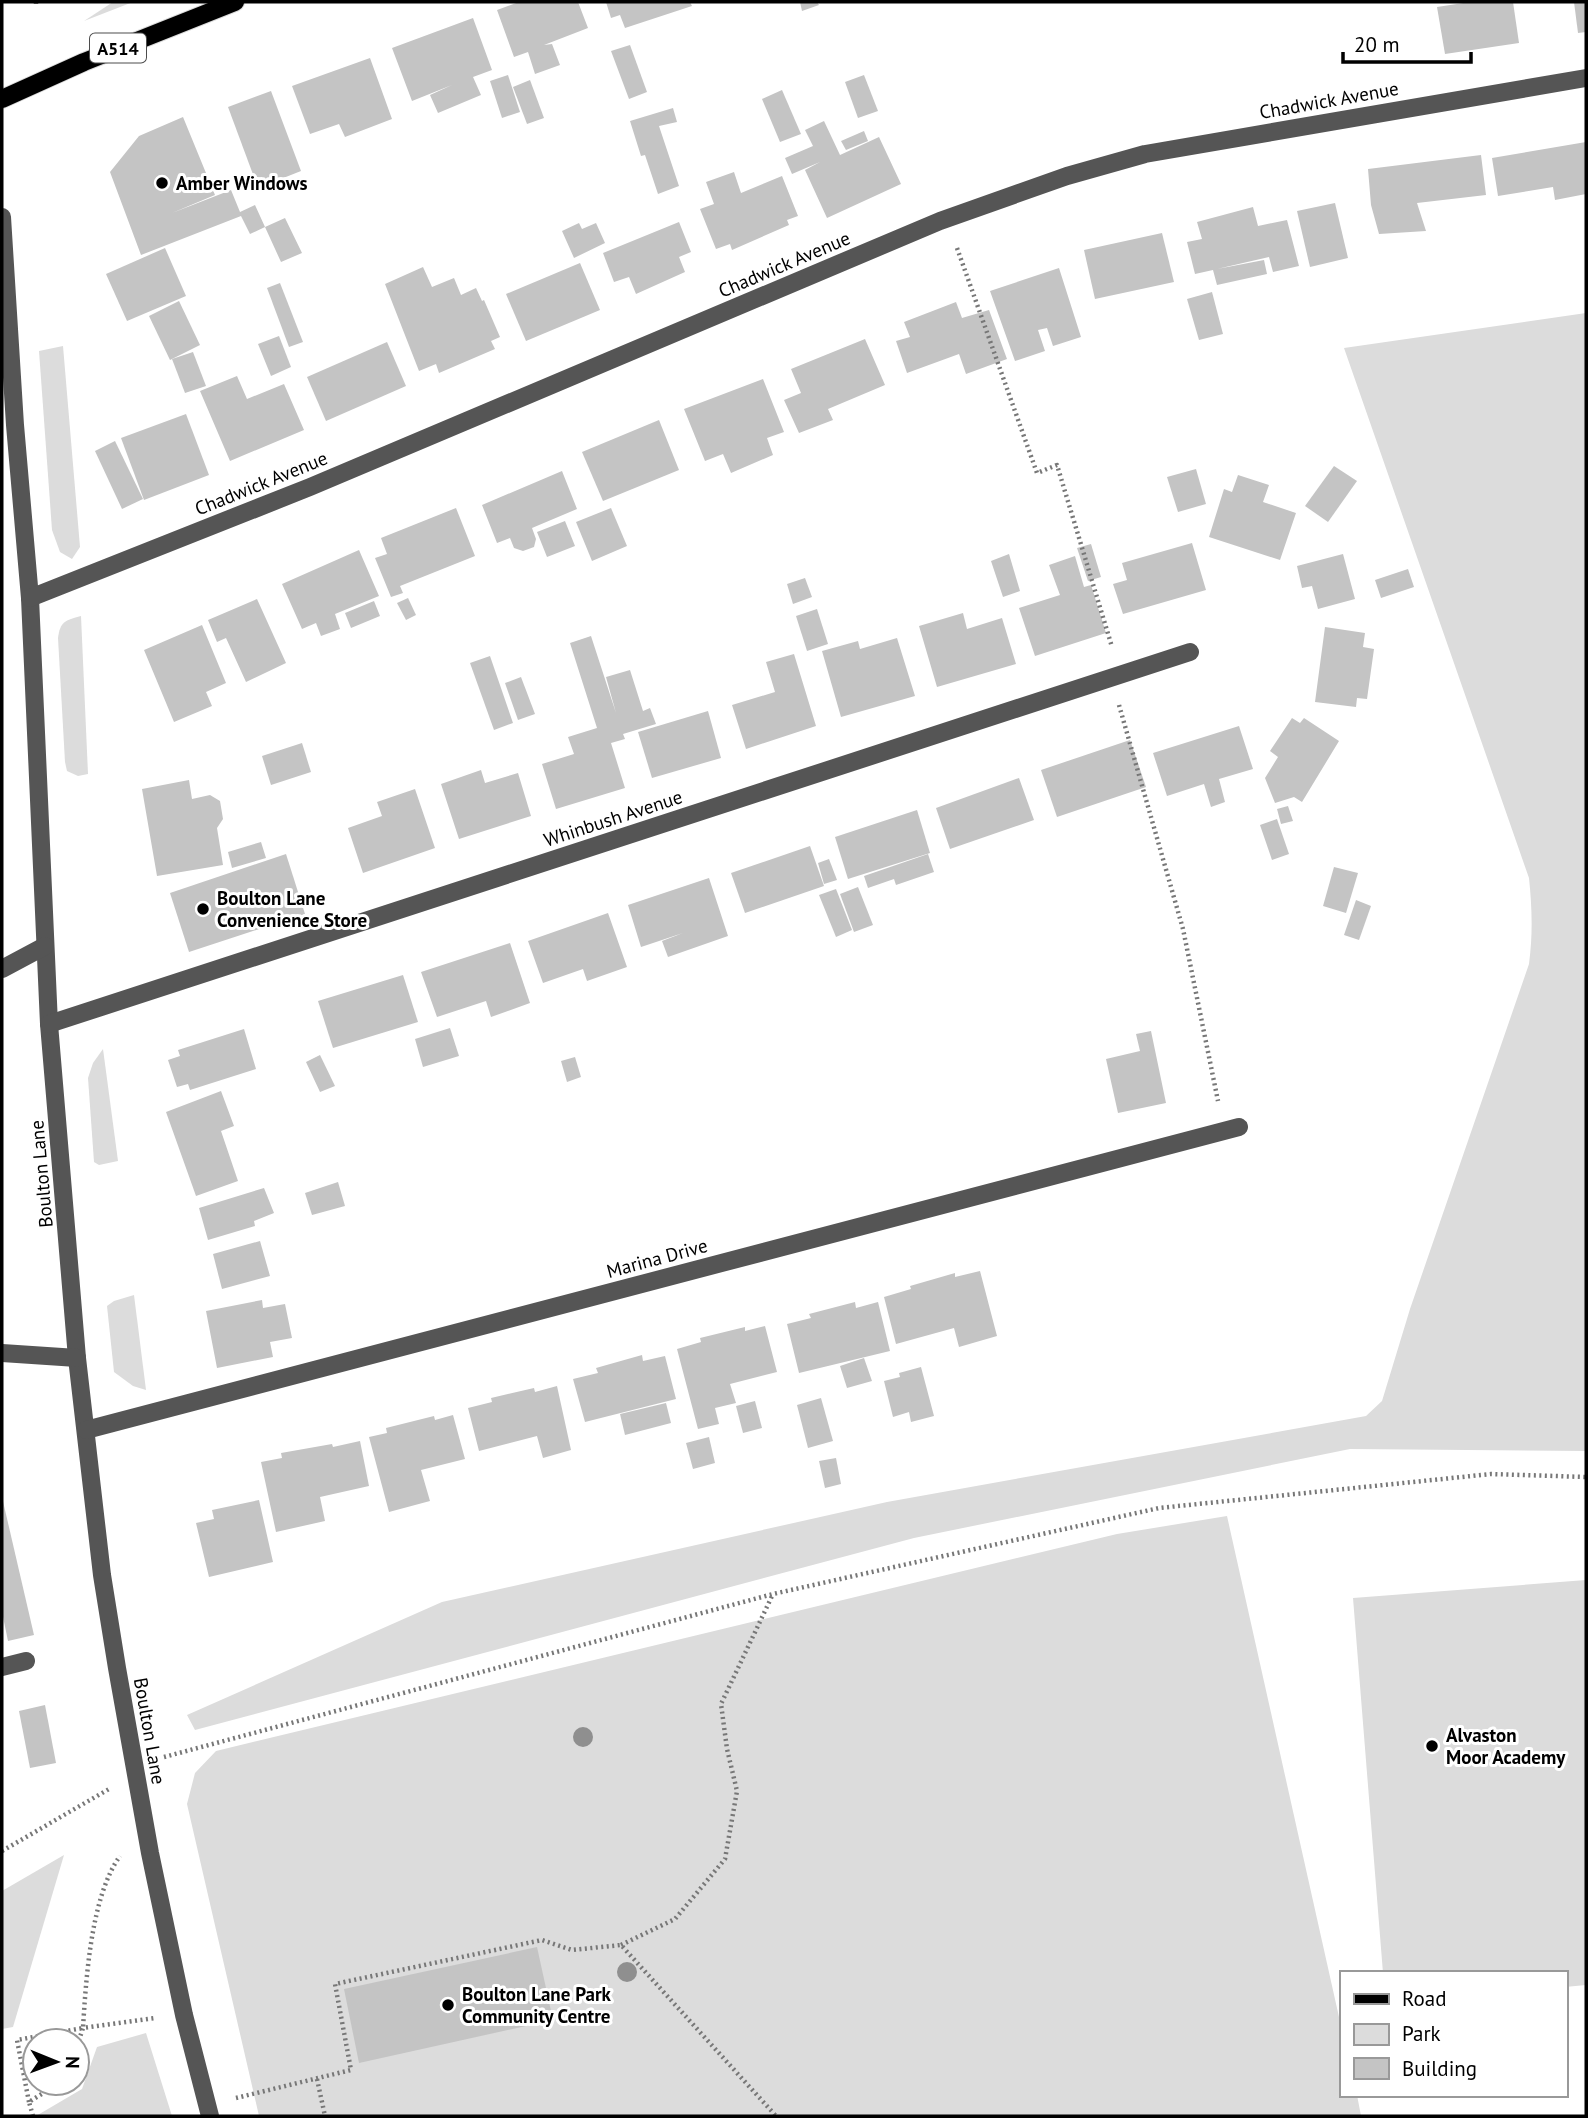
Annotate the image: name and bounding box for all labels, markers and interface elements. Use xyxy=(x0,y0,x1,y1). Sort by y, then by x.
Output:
scale bar xyxy=(1343,21,1471,65)
text: 20 m xyxy=(1354,31,1400,58)
road number: A514 xyxy=(90,33,146,62)
street label: Chadwick Avenue xyxy=(1258,76,1400,124)
place label: Amber Windows xyxy=(176,171,307,195)
marker: Amber Windows xyxy=(154,175,170,191)
street label: Chadwick Avenue xyxy=(714,225,854,303)
street label: Chadwick Avenue xyxy=(191,445,331,521)
street label: Whinbush Avenue xyxy=(541,784,685,852)
place label: Boulton Lane Convenience Store xyxy=(217,886,367,932)
marker: Boulton Lane Convenience Store xyxy=(195,901,211,917)
street label: Boulton Lane xyxy=(24,1119,58,1229)
street label: Marina Drive xyxy=(604,1233,710,1283)
street label: Boulton Lane xyxy=(129,1676,171,1786)
place label: Alvaston Moor Academy xyxy=(1446,1723,1566,1769)
marker: Alvaston Moor Academy xyxy=(1424,1738,1440,1754)
legend xyxy=(1340,1971,1567,2097)
place label: Boulton Lane Park Community Centre xyxy=(462,1982,612,2028)
text: Road xyxy=(1402,1985,1446,2012)
marker: Boulton Lane Park Community Centre xyxy=(440,1997,456,2013)
text: Park xyxy=(1402,2020,1441,2047)
north arrow xyxy=(21,2027,91,2097)
text: Building xyxy=(1402,2055,1477,2082)
text: N xyxy=(61,2056,85,2069)

